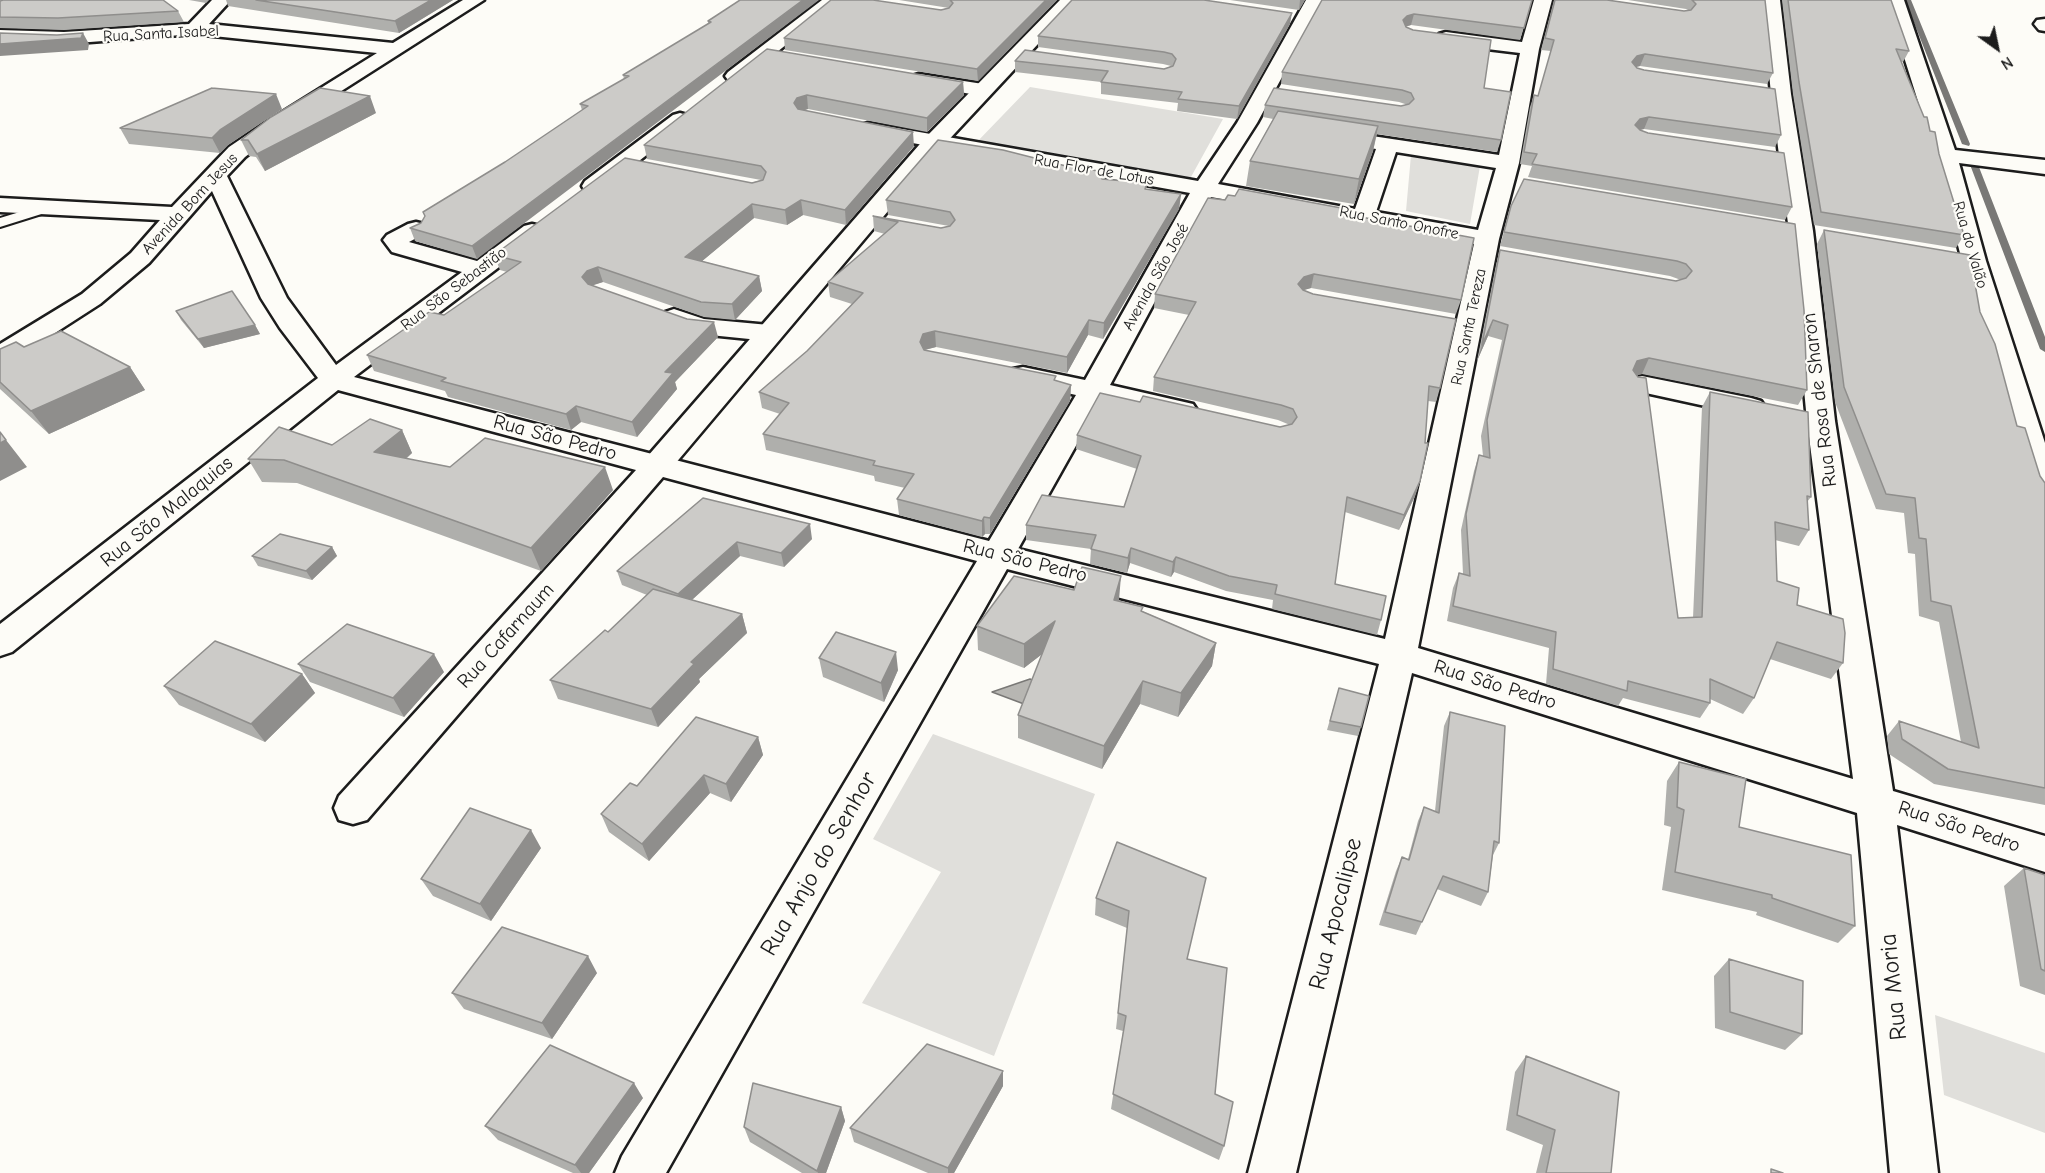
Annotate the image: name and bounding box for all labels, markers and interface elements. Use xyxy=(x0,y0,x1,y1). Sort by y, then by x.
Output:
north arrow xyxy=(1967,18,2027,78)
street label: Rua Santa Isabel xyxy=(102,21,220,47)
text: N xyxy=(1998,53,2016,73)
street label: Avenida Bom Jesus xyxy=(138,149,242,259)
street label: Rua Flor de Lotus xyxy=(1033,150,1155,190)
street label: Rua do Valão xyxy=(1948,199,1992,291)
street label: Rua Santo Onofre xyxy=(1338,202,1460,244)
street label: Avenida São José xyxy=(1119,220,1193,334)
street label: Rua São Sebastião xyxy=(397,243,511,335)
street label: Rua Santa Tereza xyxy=(1447,267,1491,387)
street label: Rua Rosa de Sharon xyxy=(1797,312,1843,488)
street label: Rua São Pedro xyxy=(491,410,619,466)
street label: Rua São Malaquias xyxy=(96,451,238,573)
street label: Rua São Pedro xyxy=(961,534,1089,588)
street label: Rua Cafarnaum xyxy=(452,578,560,694)
street label: Rua São Pedro xyxy=(1431,655,1559,715)
street label: Rua Anjo do Senhor xyxy=(755,767,883,961)
street label: Rua São Pedro xyxy=(1895,796,2023,858)
street label: Rua Apocalipse xyxy=(1303,835,1369,993)
street label: Rua Moria xyxy=(1874,932,1914,1042)

